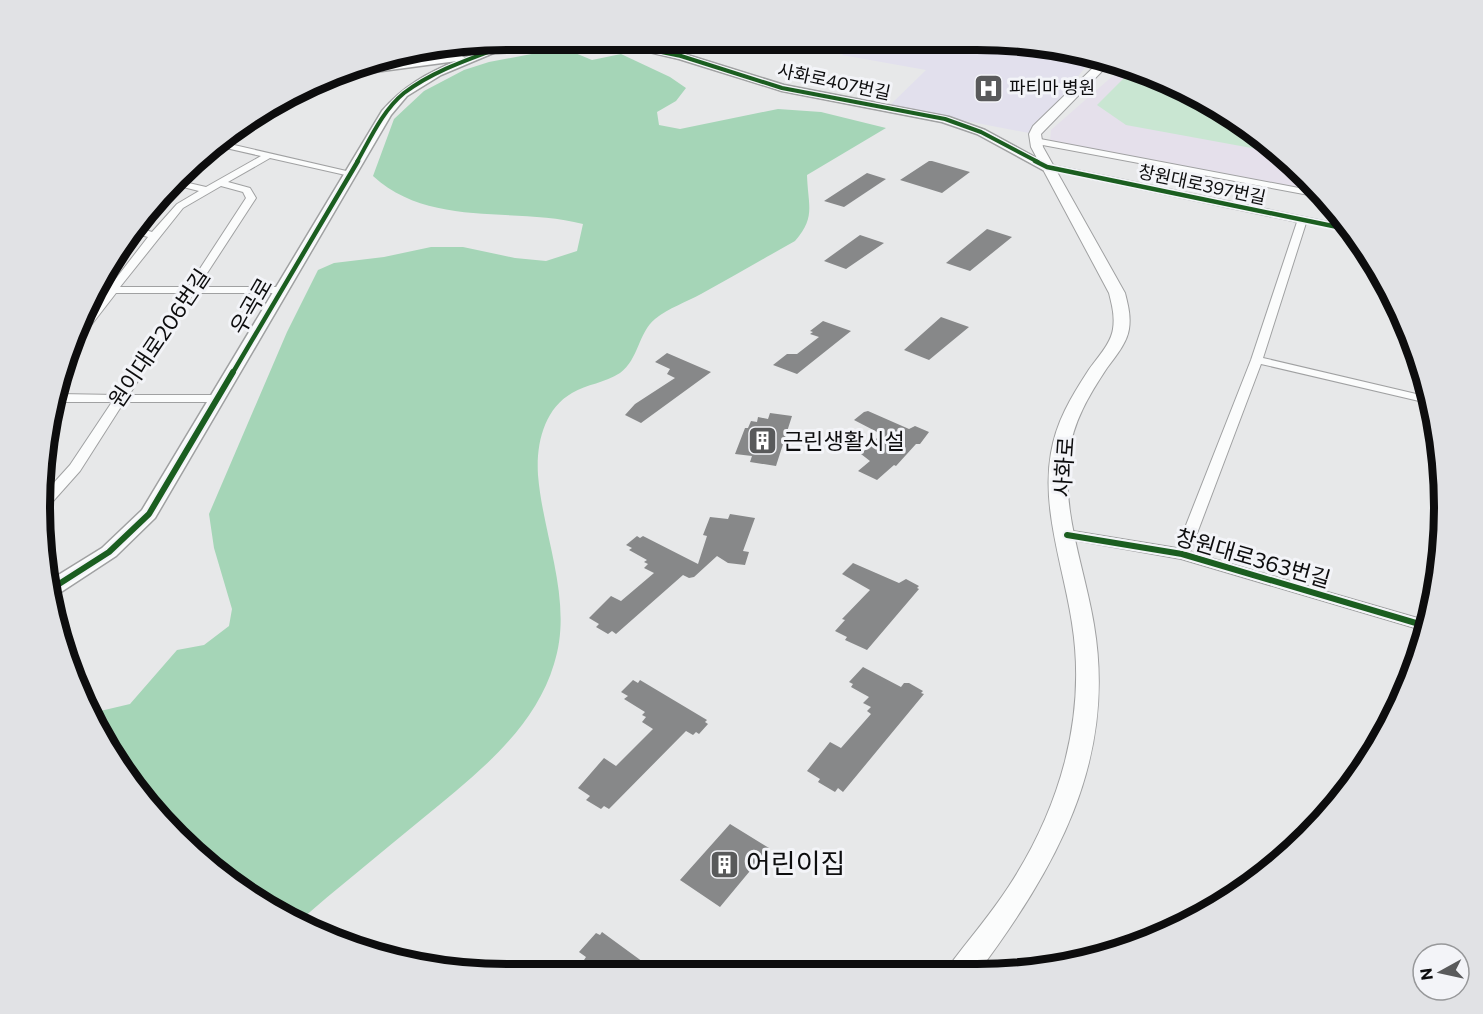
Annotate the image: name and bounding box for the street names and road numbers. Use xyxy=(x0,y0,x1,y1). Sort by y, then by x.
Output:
street label: 사화로407번길 xyxy=(776,58,893,104)
street label: 창원대로397번길 xyxy=(1136,160,1268,208)
street label: 원이대로206번길 xyxy=(102,263,215,412)
street label: 우곡로 xyxy=(224,273,277,339)
street label: 사화로 xyxy=(1048,436,1079,498)
street label: 창원대로363번길 xyxy=(1173,523,1334,593)

